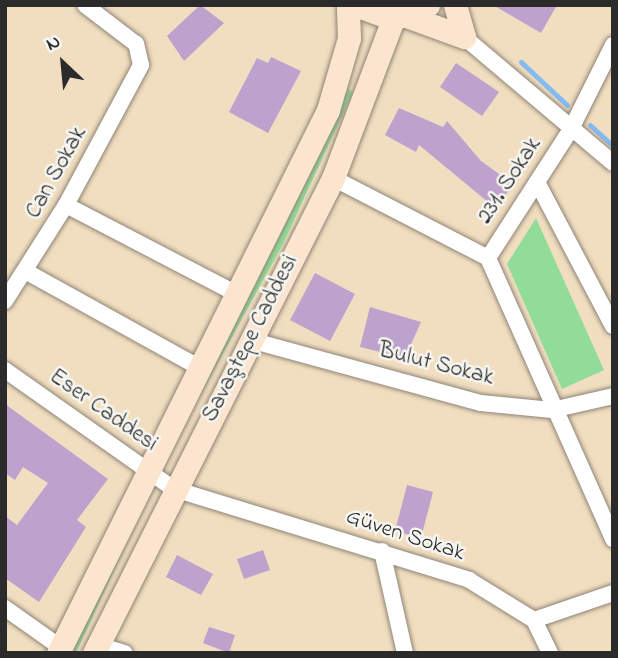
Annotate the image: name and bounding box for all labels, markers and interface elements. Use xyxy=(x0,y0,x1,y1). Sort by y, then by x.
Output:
north arrow xyxy=(28,28,98,98)
text: N xyxy=(42,29,65,59)
street label: Can Sokak xyxy=(21,122,93,224)
street label: 231. Sokak xyxy=(472,133,548,229)
street label: Savaştepe Caddesi xyxy=(197,251,305,427)
street label: Bulut Sokak xyxy=(376,337,496,393)
street label: Eser Caddesi xyxy=(44,364,162,458)
street label: Güven Sokak xyxy=(342,504,468,568)

